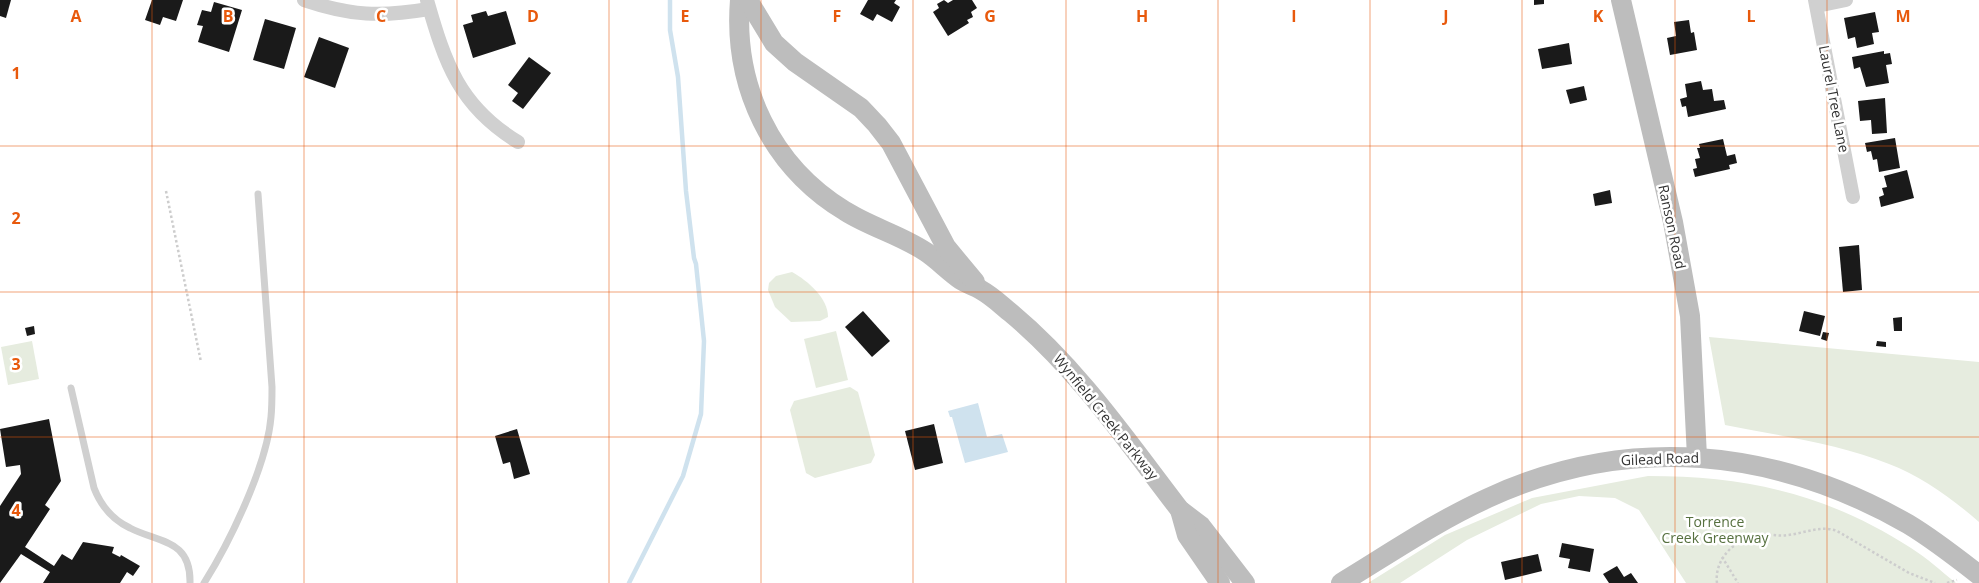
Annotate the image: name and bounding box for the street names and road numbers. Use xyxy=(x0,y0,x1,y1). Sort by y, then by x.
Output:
street label: Laurel Tree Lane xyxy=(1815,44,1854,154)
street label: Ranson Road xyxy=(1654,183,1691,271)
street label: Wynfield Creek Parkway xyxy=(1050,350,1164,484)
street label: Gilead Road xyxy=(1620,448,1700,469)

